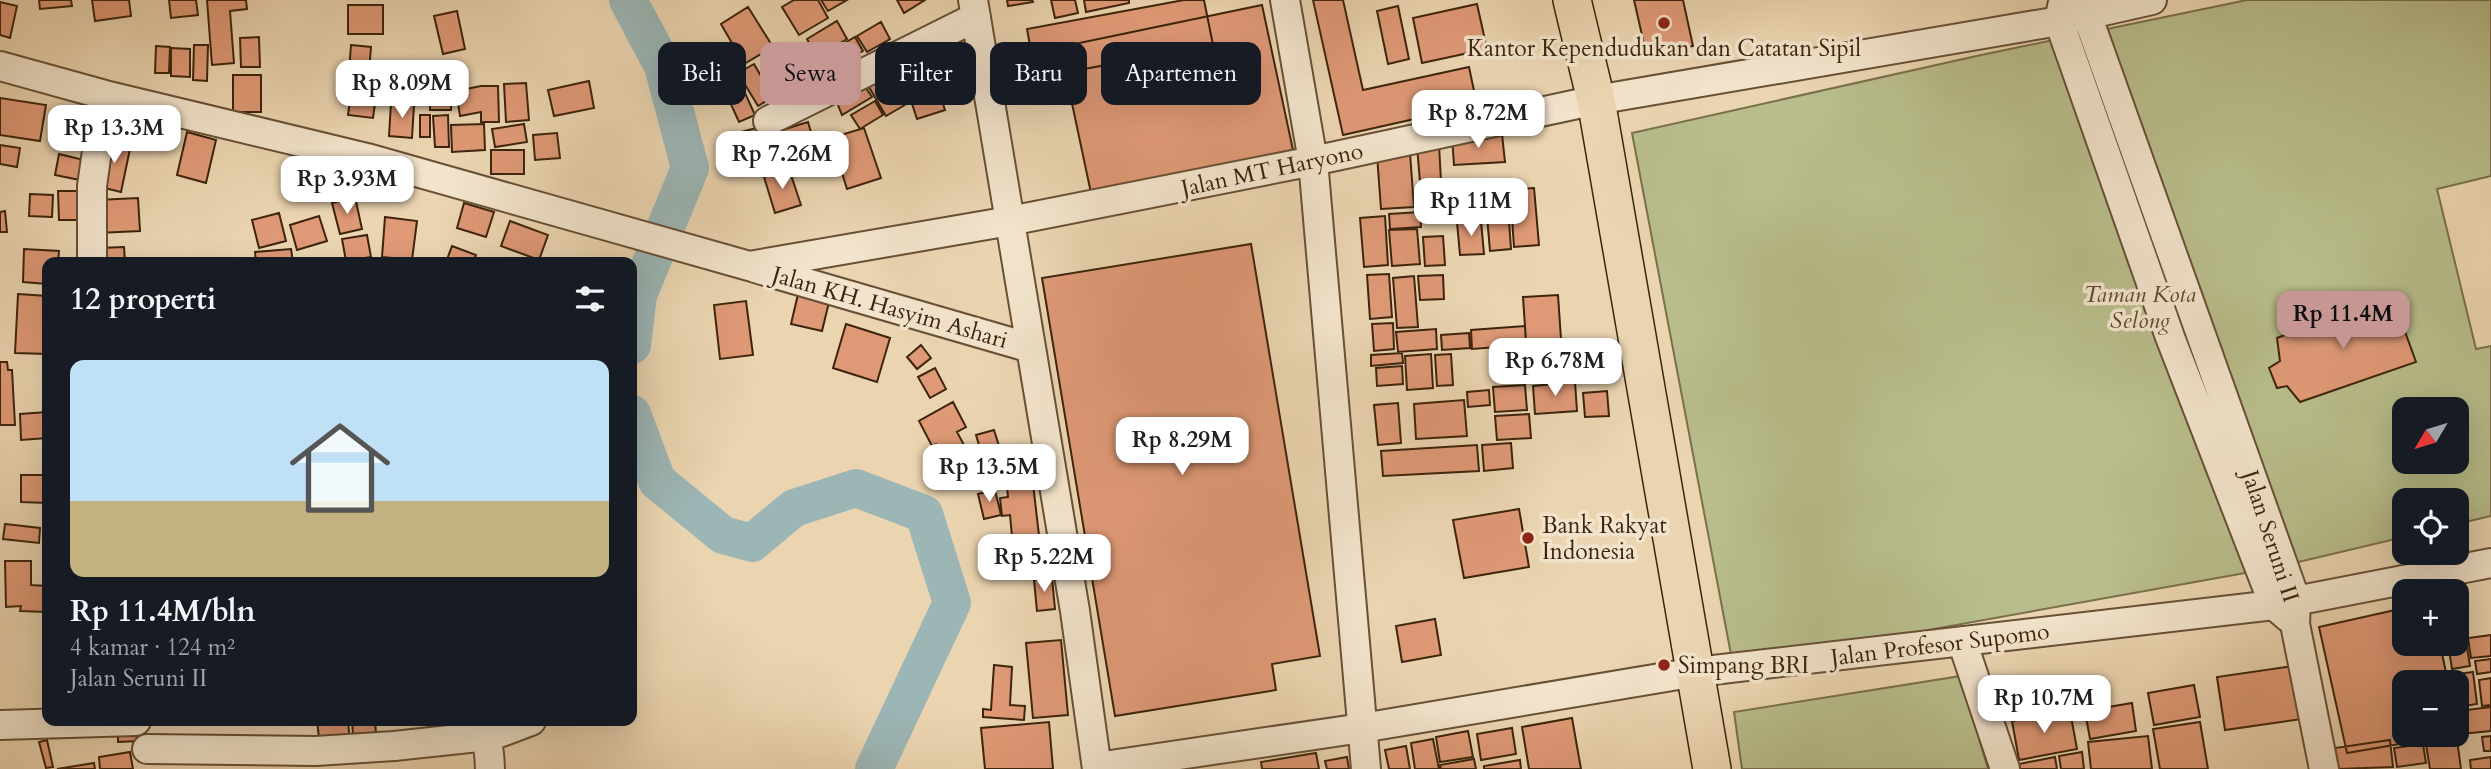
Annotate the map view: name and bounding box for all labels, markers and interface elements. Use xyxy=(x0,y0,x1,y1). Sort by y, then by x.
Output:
marker: Kantor Kependudukan dan Catatan Sipil xyxy=(1656,15,1672,31)
place label: Kantor Kependudukan dan Catatan Sipil xyxy=(1467,33,1861,64)
chip: Beli xyxy=(658,42,746,105)
chip: Sewa xyxy=(760,42,861,105)
chip: Filter xyxy=(875,42,976,105)
chip: Baru xyxy=(990,42,1087,105)
chip: Apartemen xyxy=(1101,42,1261,105)
pin: Rp 8.09M xyxy=(330,60,474,120)
text: Rp 8.09M xyxy=(352,67,452,98)
pin: Rp 8.72M xyxy=(1406,90,1550,150)
text: Rp 8.72M xyxy=(1428,97,1528,128)
pin: Rp 13.3M xyxy=(42,106,186,165)
text: Rp 13.3M xyxy=(64,112,164,143)
pin: Rp 7.26M xyxy=(710,132,854,191)
street label: Jalan MT Haryono xyxy=(1175,135,1366,205)
text: Rp 7.26M xyxy=(732,138,832,169)
pin: Rp 3.93M xyxy=(275,156,419,216)
text: Rp 3.93M xyxy=(297,163,397,194)
pin: Rp 11M xyxy=(1414,178,1528,238)
text: Rp 11M xyxy=(1430,185,1512,216)
street label: Jalan KH. Hasyim Ashari xyxy=(766,258,1011,356)
text: 12 properti xyxy=(70,279,216,320)
park label: Taman Kota Selong xyxy=(2084,279,2196,336)
icon: filters xyxy=(571,280,609,318)
pin: Rp 11.4M xyxy=(2271,292,2415,351)
text: Rp 11.4M xyxy=(2293,298,2393,329)
pin: Rp 6.78M xyxy=(1483,338,1627,398)
text: Rp 6.78M xyxy=(1505,345,1605,376)
north arrow xyxy=(2392,397,2469,474)
map controls xyxy=(2392,397,2469,747)
icon: home xyxy=(277,405,403,531)
pin: Rp 8.29M xyxy=(1110,418,1254,477)
text: Rp 8.29M xyxy=(1132,424,1232,455)
pin: Rp 13.5M xyxy=(917,444,1061,504)
text: Rp 13.5M xyxy=(939,451,1039,482)
street label: Jalan Seruni II xyxy=(2234,463,2306,606)
button: locate xyxy=(2392,488,2469,565)
place label: Bank Rakyat Indonesia xyxy=(1542,510,1667,567)
marker: Bank Rakyat Indonesia xyxy=(1520,530,1536,546)
pin: Rp 5.22M xyxy=(972,534,1116,594)
text: Rp 5.22M xyxy=(994,541,1094,572)
button: + xyxy=(2392,579,2469,656)
text: Rp 11.4M/bln xyxy=(70,591,256,632)
street label: Jalan Profesor Supomo xyxy=(1826,616,2051,674)
text: 4 kamar · 124 m² xyxy=(70,632,235,663)
place label: Simpang BRI xyxy=(1678,650,1809,681)
marker: Simpang BRI xyxy=(1656,657,1672,673)
text: Jalan Seruni II xyxy=(70,663,207,694)
button: − xyxy=(2392,670,2469,747)
pin: Rp 10.7M xyxy=(1972,676,2116,735)
text: Rp 10.7M xyxy=(1994,682,2094,713)

